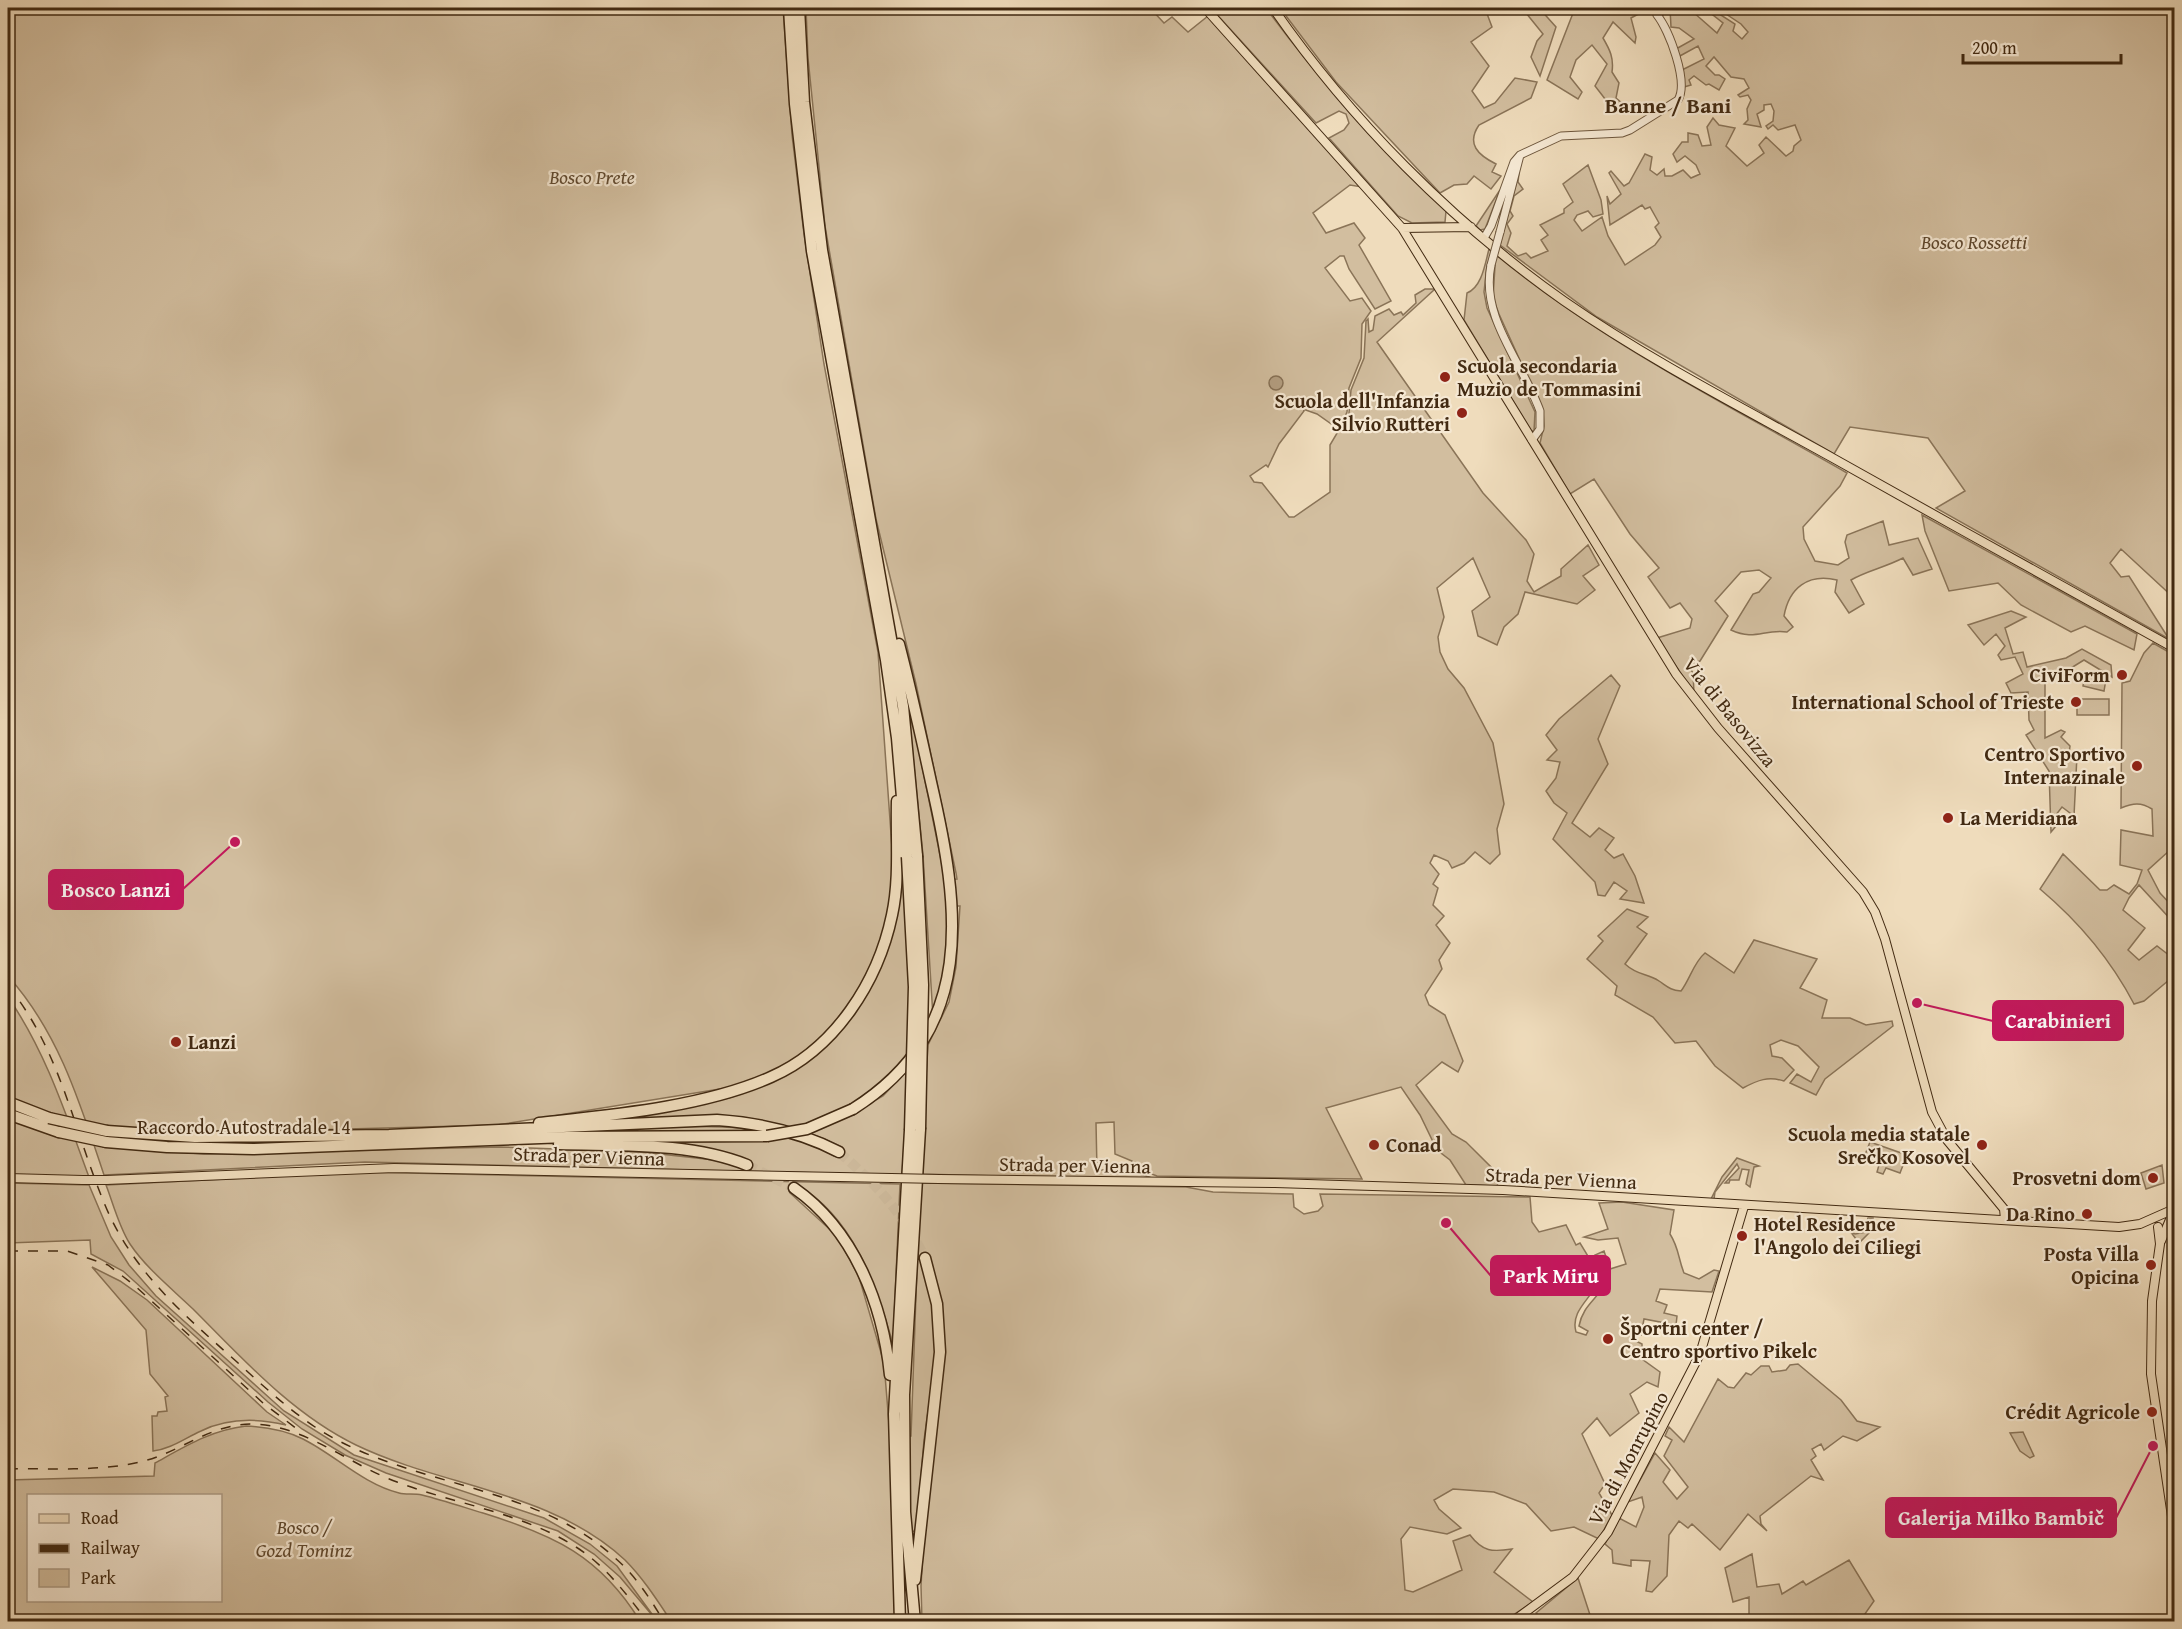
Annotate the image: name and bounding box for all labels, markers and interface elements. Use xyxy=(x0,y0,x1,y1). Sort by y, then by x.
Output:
scale bar xyxy=(1963,27,2120,65)
text: 200 m xyxy=(1972,34,2017,61)
district label: Banne / Bani xyxy=(1605,89,1731,121)
park label: Bosco Prete xyxy=(548,162,635,191)
park label: Bosco Rossetti xyxy=(1920,227,2027,256)
place label: Scuola secondaria Muzio de Tommasini xyxy=(1457,351,1641,403)
marker: Scuola secondaria Muzio de Tommasini xyxy=(1438,370,1452,384)
place label: Scuola dell'Infanzia Silvio Rutteri xyxy=(1274,386,1451,438)
marker: Scuola dell'Infanzia Silvio Rutteri xyxy=(1455,406,1469,420)
street label: Via di Basovizza xyxy=(1677,650,1784,773)
place label: CiviForm xyxy=(2030,660,2110,689)
marker: CiviForm xyxy=(2115,668,2129,682)
place label: International School of Trieste xyxy=(1792,687,2064,716)
marker: International School of Trieste xyxy=(2069,695,2083,709)
place label: Centro Sportivo Internazinale xyxy=(1985,739,2125,791)
marker: Centro Sportivo Internazinale xyxy=(2130,759,2144,773)
place label: La Meridiana xyxy=(1960,803,2078,832)
marker: La Meridiana xyxy=(1941,811,1955,825)
callout: Bosco Lanzi xyxy=(49,870,183,909)
text: Bosco Lanzi xyxy=(61,874,171,905)
callout: Carabinieri xyxy=(1993,1001,2123,1040)
text: Carabinieri xyxy=(2005,1005,2112,1036)
place label: Lanzi xyxy=(188,1027,236,1056)
marker: Lanzi xyxy=(169,1035,183,1049)
street label: Raccordo Autostradale 14 xyxy=(137,1112,351,1141)
place label: Scuola media statale Srečko Kosovel xyxy=(1788,1119,1970,1171)
place label: Conad xyxy=(1386,1130,1442,1159)
street label: Strada per Vienna xyxy=(513,1138,666,1173)
marker: Conad xyxy=(1367,1138,1381,1152)
marker: Scuola media statale Srečko Kosovel xyxy=(1975,1138,1989,1152)
street label: Strada per Vienna xyxy=(999,1149,1152,1180)
street label: Strada per Vienna xyxy=(1485,1159,1638,1196)
place label: Prosvetni dom xyxy=(2012,1163,2141,1192)
marker: Prosvetni dom xyxy=(2146,1171,2160,1185)
place label: Da Rino xyxy=(2006,1199,2075,1228)
marker: Da Rino xyxy=(2080,1207,2094,1221)
place label: Hotel Residence l'Angolo dei Ciliegi xyxy=(1754,1209,1921,1261)
marker: Hotel Residence l'Angolo dei Ciliegi xyxy=(1735,1229,1749,1243)
place label: Posta Villa Opicina xyxy=(2044,1239,2140,1291)
callout: Park Miru xyxy=(1491,1256,1610,1295)
marker: Posta Villa Opicina xyxy=(2144,1258,2158,1272)
text: Park Miru xyxy=(1503,1260,1599,1291)
place label: Športni center / Centro sportivo Pikelc xyxy=(1620,1313,1817,1365)
marker: Športni center / Centro sportivo Pikelc xyxy=(1601,1332,1615,1346)
street label: Via di Monrupino xyxy=(1580,1386,1675,1530)
place label: Crédit Agricole xyxy=(2005,1397,2140,1426)
marker: Crédit Agricole xyxy=(2145,1405,2159,1419)
legend xyxy=(27,1494,222,1602)
callout: Galerija Milko Bambič xyxy=(1886,1498,2116,1537)
text: Galerija Milko Bambič xyxy=(1898,1502,2104,1533)
text: Road xyxy=(81,1504,119,1531)
park label: Bosco / Gozd Tominz xyxy=(256,1512,353,1564)
text: Railway xyxy=(81,1534,140,1561)
text: Park xyxy=(81,1564,117,1591)

